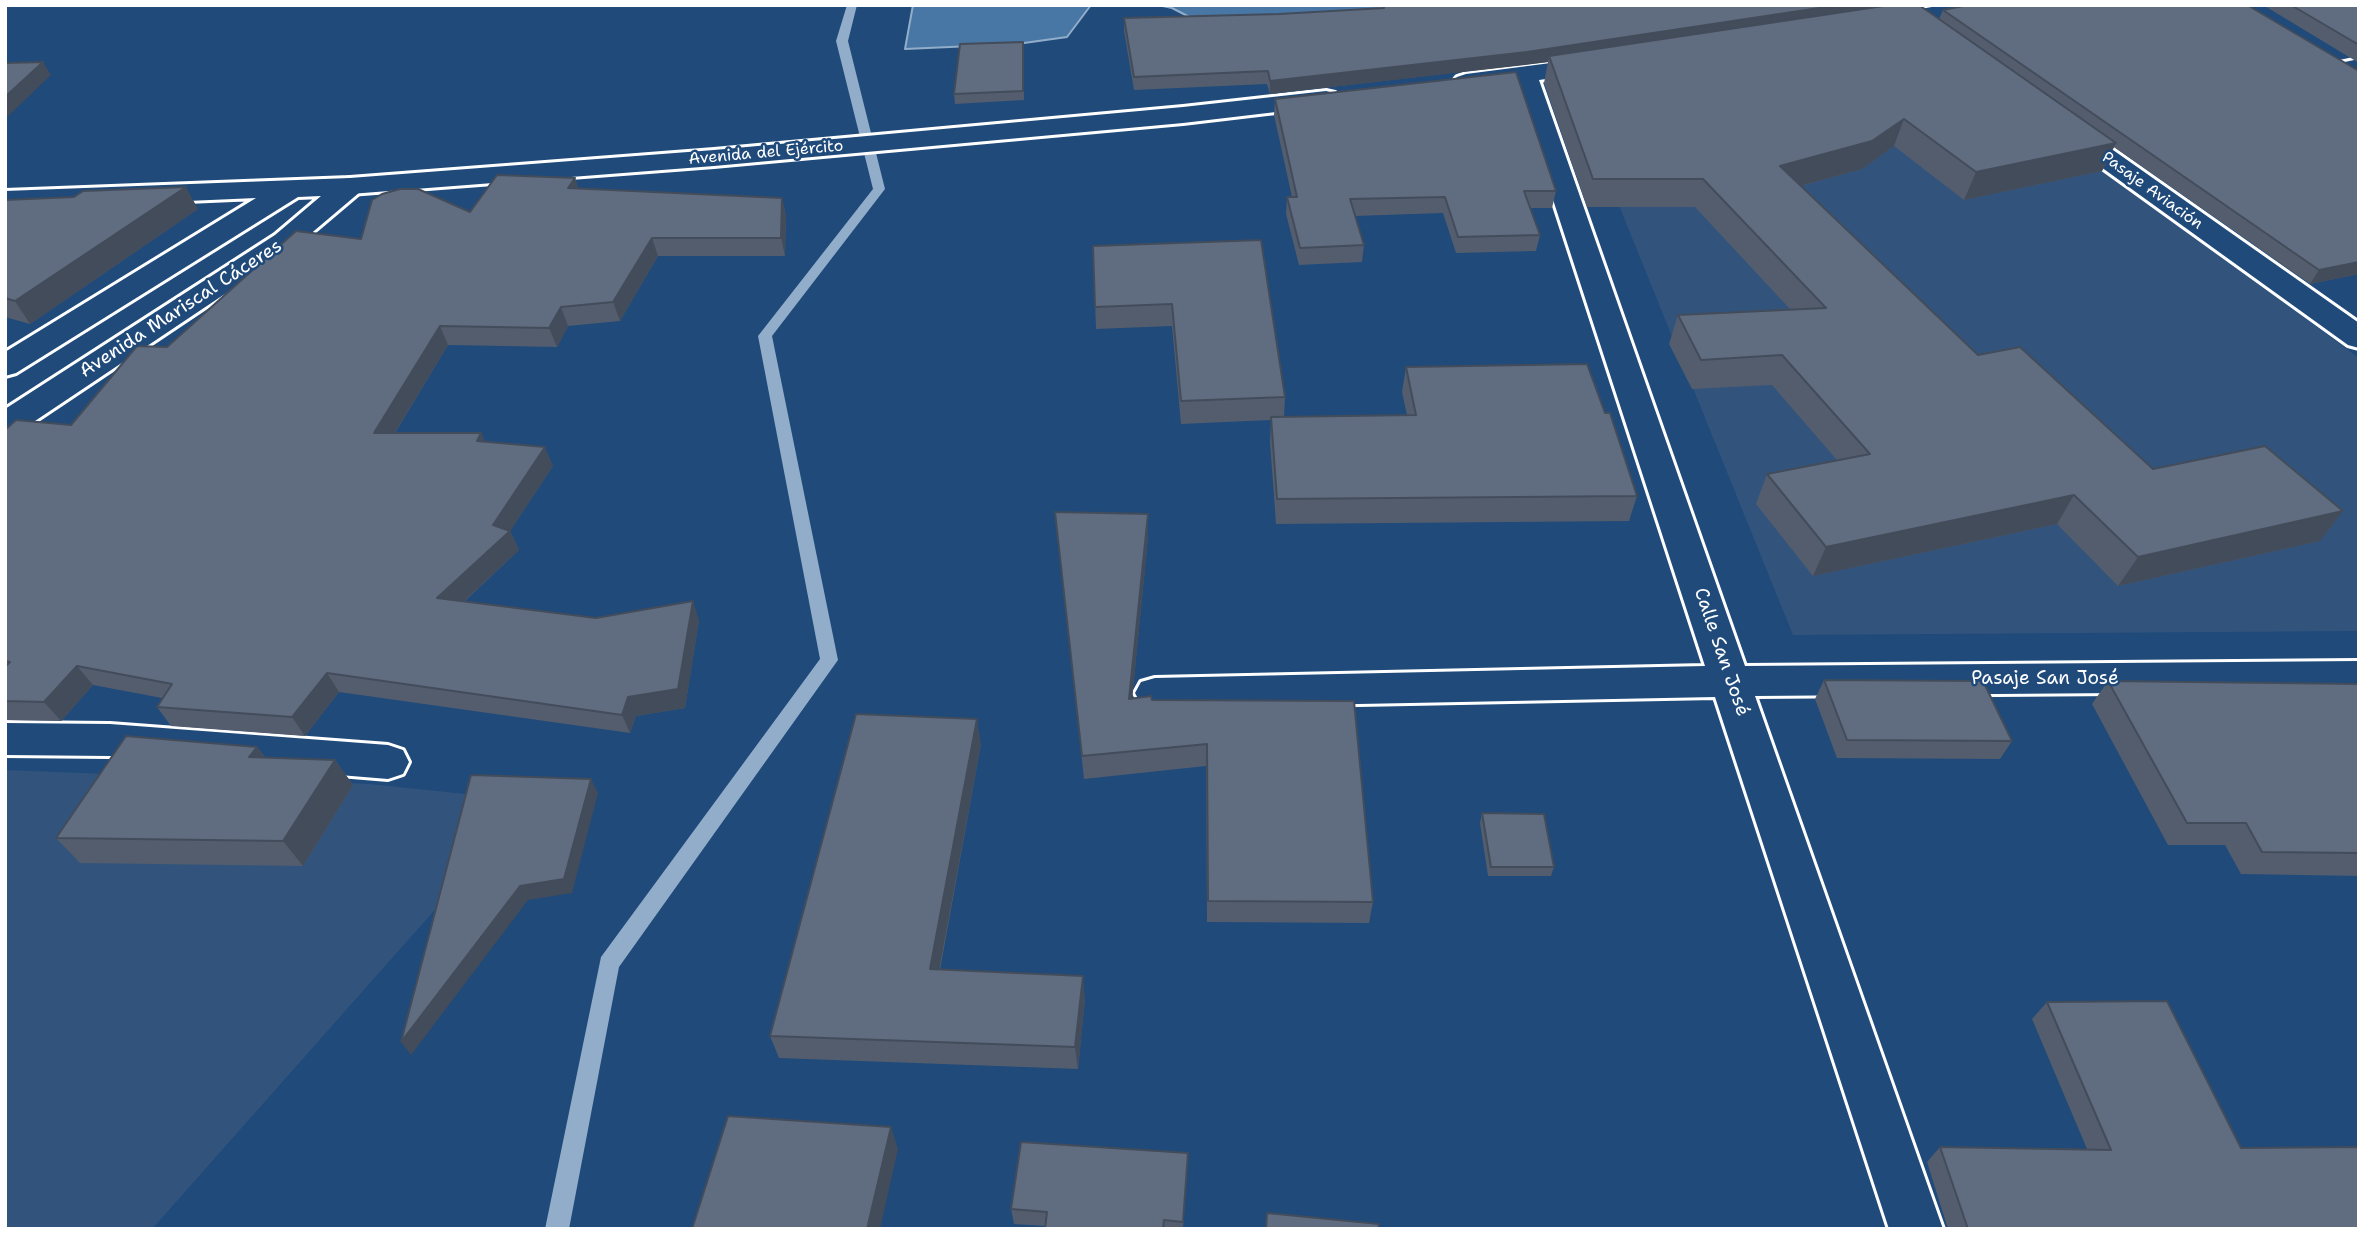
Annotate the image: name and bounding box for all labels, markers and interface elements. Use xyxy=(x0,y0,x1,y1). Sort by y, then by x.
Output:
street label: Avenida del Ejército xyxy=(688,137,844,169)
street label: Pasaje Aviación xyxy=(2098,148,2206,234)
street label: Avenida Mariscal Cáceres xyxy=(75,235,287,383)
street label: Calle San José xyxy=(1688,585,1754,719)
street label: Pasaje San José xyxy=(1971,668,2119,690)

